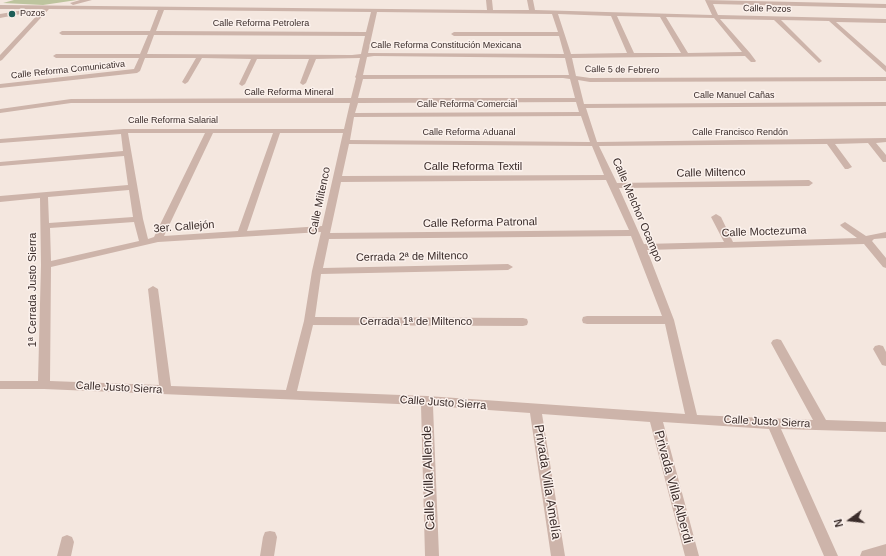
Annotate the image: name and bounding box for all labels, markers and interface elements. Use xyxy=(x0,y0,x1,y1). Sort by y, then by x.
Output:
street label: Calle Pozos xyxy=(743,3,791,15)
marker: Pozos xyxy=(7,9,17,19)
place label: Pozos xyxy=(20,9,45,19)
street label: Calle Reforma Petrolera xyxy=(213,19,309,29)
street label: Calle Reforma Constitución Mexicana xyxy=(371,41,521,51)
street label: Calle Reforma Comunicativa xyxy=(10,59,126,81)
street label: Calle 5 de Febrero xyxy=(585,64,659,76)
street label: Calle Reforma Mineral xyxy=(244,88,334,98)
street label: Calle Manuel Cañas xyxy=(693,91,775,101)
street label: Calle Reforma Comercial xyxy=(417,100,517,110)
street label: Calle Reforma Salarial xyxy=(128,116,218,126)
street label: Calle Reforma Aduanal xyxy=(422,128,516,138)
street label: Calle Francisco Rendón xyxy=(692,128,788,138)
street label: Calle Melchor Ocampo xyxy=(609,156,665,264)
street label: Calle Reforma Textil xyxy=(424,160,522,174)
street label: Calle Miltenco xyxy=(306,166,334,236)
street label: Calle Miltenco xyxy=(676,166,746,180)
street label: Calle Reforma Patronal xyxy=(423,215,537,231)
street label: 3er. Callejón xyxy=(153,218,215,236)
street label: Calle Moctezuma xyxy=(721,224,807,240)
street label: 1ª Cerrada Justo Sierra xyxy=(26,233,40,347)
street label: Cerrada 2ª de Miltenco xyxy=(356,249,468,265)
street label: Cerrada 1ª de Miltenco xyxy=(360,315,472,329)
street label: Calle Justo Sierra xyxy=(75,379,163,397)
street label: Calle Justo Sierra xyxy=(399,393,487,413)
street label: Calle Justo Sierra xyxy=(723,413,811,431)
street label: Privada Villa Amelía xyxy=(530,423,564,541)
street label: Calle Villa Allende xyxy=(419,425,439,531)
street label: Privada Villa Alberdi xyxy=(650,429,696,545)
north arrow xyxy=(830,500,870,540)
text: N xyxy=(832,518,845,529)

